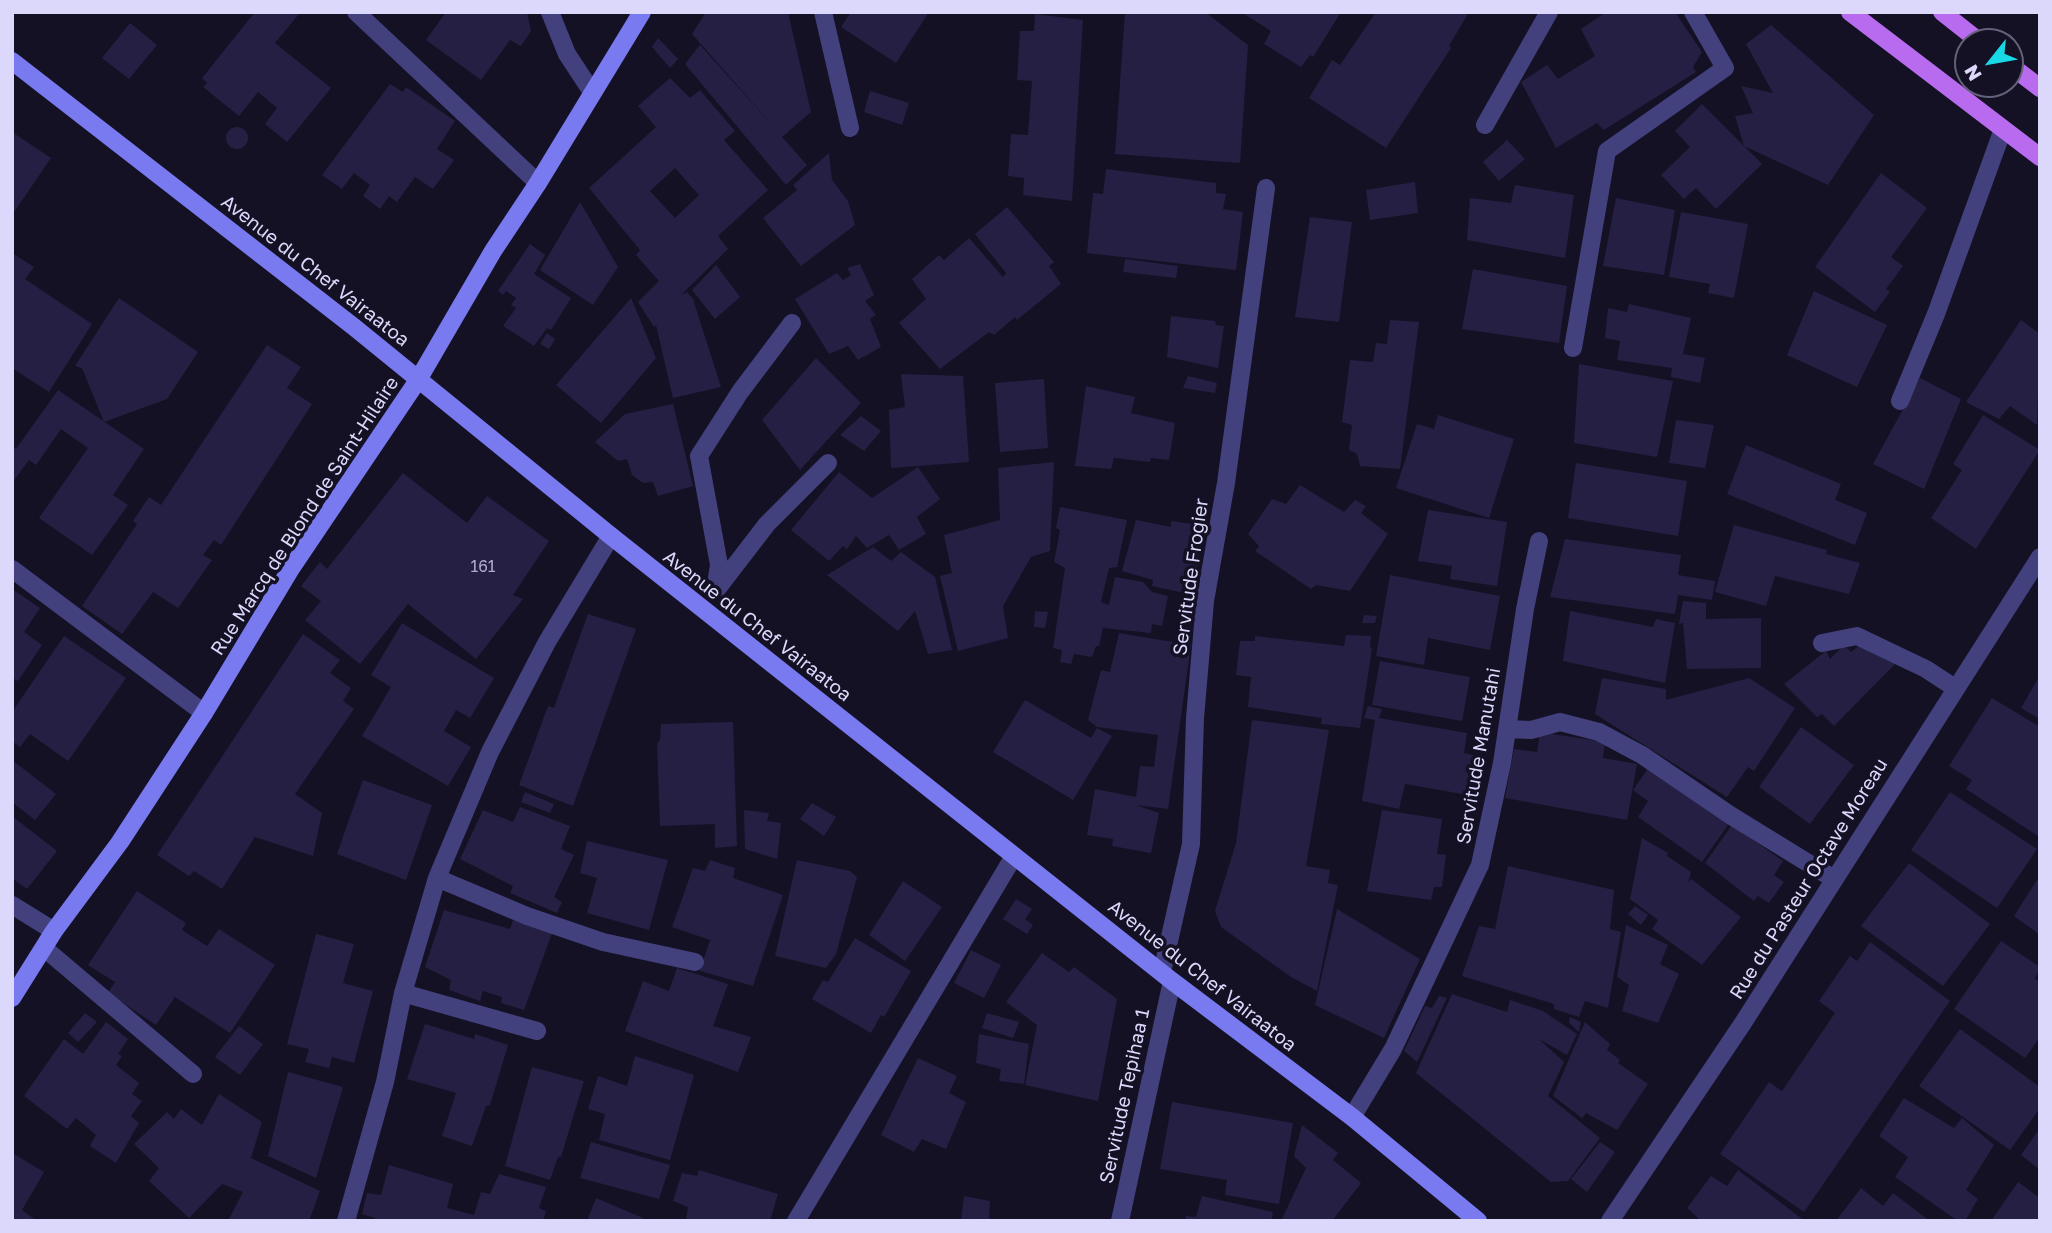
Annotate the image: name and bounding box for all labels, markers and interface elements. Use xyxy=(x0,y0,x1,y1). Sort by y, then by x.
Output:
north arrow xyxy=(1954,28,2024,98)
text: N xyxy=(1959,61,1986,85)
street label: Avenue du Chef Vairaatoa xyxy=(216,190,414,352)
street label: Rue Marcq de Blond de Saint-Hilaire xyxy=(206,372,404,660)
street label: Servitude Frogier xyxy=(1169,497,1213,657)
street label: Avenue du Chef Vairaatoa xyxy=(658,545,856,707)
house number: 161 xyxy=(470,557,496,577)
street label: Servitude Manutahi xyxy=(1452,666,1506,846)
street label: Rue du Pasteur Octave Moreau xyxy=(1725,754,1893,1004)
street label: Avenue du Chef Vairaatoa xyxy=(1103,895,1301,1057)
street label: Servitude Tepihaa 1 xyxy=(1095,1006,1155,1186)

